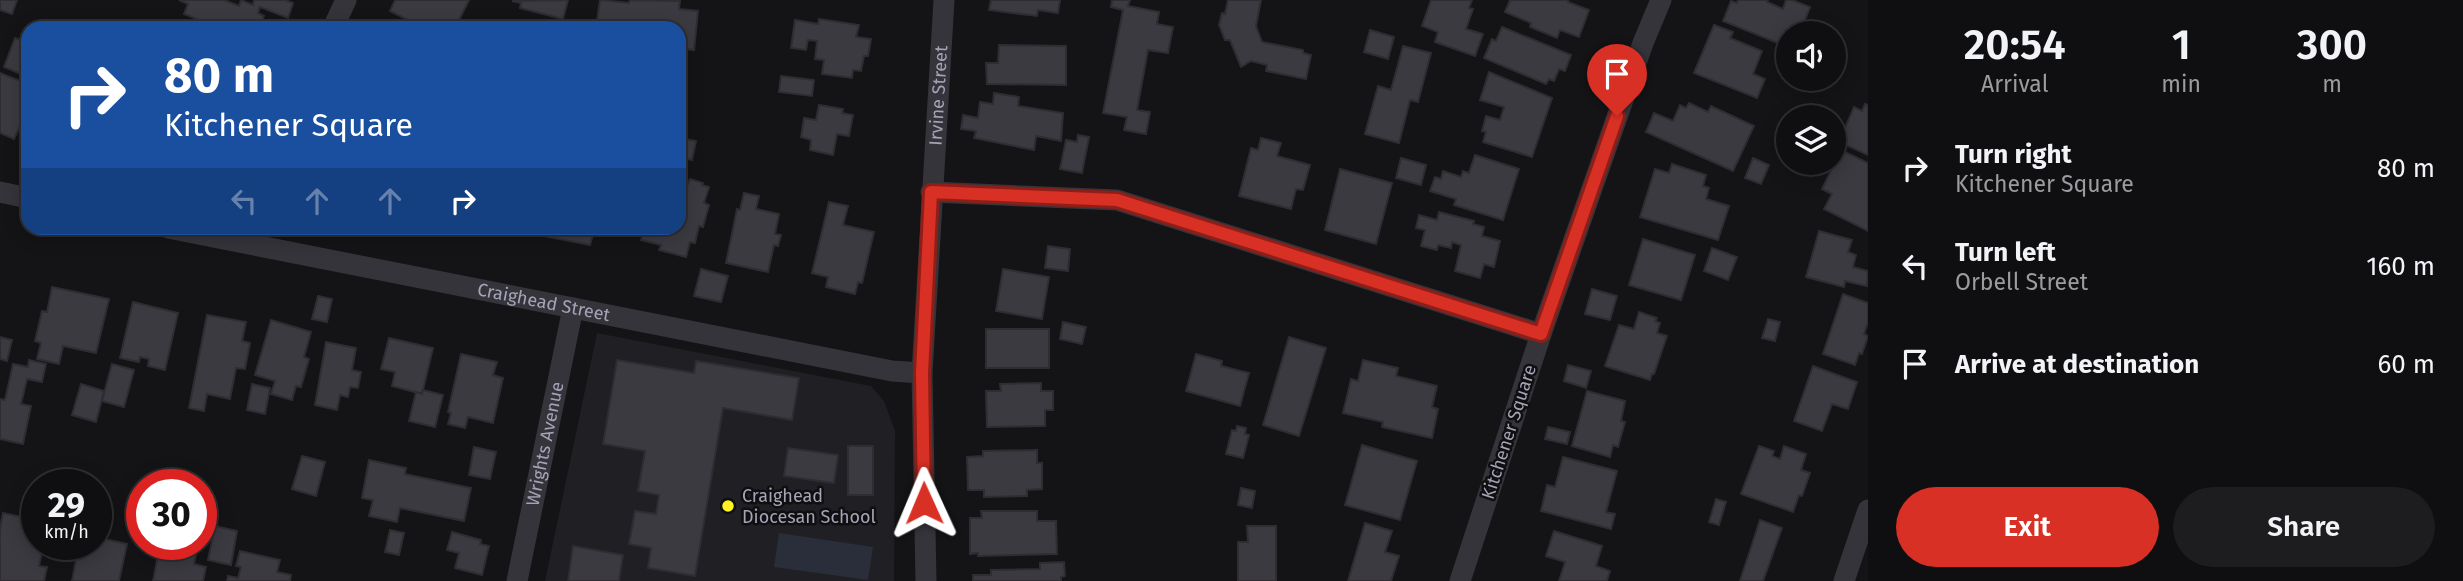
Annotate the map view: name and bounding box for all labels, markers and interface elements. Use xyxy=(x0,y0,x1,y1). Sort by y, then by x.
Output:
text: 20:54 xyxy=(1964,20,2066,70)
text: 1 xyxy=(2172,20,2191,70)
text: 300 xyxy=(2297,20,2367,70)
map controls xyxy=(1776,21,1846,175)
button: sound xyxy=(1776,21,1846,91)
street label: Irvine Street xyxy=(924,44,952,146)
pin xyxy=(1587,44,1647,116)
text: 80 m xyxy=(164,46,274,105)
icon: right xyxy=(49,49,140,140)
icon: arrive xyxy=(1598,55,1636,93)
text: Arrival xyxy=(1981,70,2048,98)
text: min xyxy=(2161,70,2201,98)
text: m xyxy=(2322,70,2342,98)
button: layers xyxy=(1776,105,1846,175)
text: Kitchener Square xyxy=(164,106,413,144)
text: Turn right xyxy=(1955,139,2072,170)
icon: right xyxy=(1896,149,1934,187)
text: 80 m xyxy=(2377,153,2435,184)
text: Kitchener Square xyxy=(1955,170,2134,198)
icon: left xyxy=(225,182,263,220)
icon: ahead xyxy=(298,182,336,220)
icon: ahead xyxy=(371,182,409,220)
icon: right xyxy=(444,182,482,220)
text: Turn left xyxy=(1955,237,2056,268)
icon: left xyxy=(1896,247,1934,285)
text: 160 m xyxy=(2366,251,2435,282)
text: Orbell Street xyxy=(1955,268,2088,296)
street label: Craighead Street xyxy=(475,278,612,326)
icon: arrive xyxy=(1896,345,1934,383)
text: Arrive at destination xyxy=(1955,349,2199,380)
text: 60 m xyxy=(2377,349,2435,380)
street label: Kitchener Square xyxy=(1477,362,1541,502)
street label: Wrights Avenue xyxy=(522,380,569,508)
position arrow xyxy=(887,466,961,540)
speed limit sign: 30 xyxy=(126,469,217,560)
text: 29 xyxy=(48,484,85,526)
place label: Craighead Diocesan School xyxy=(742,485,876,528)
button: Exit xyxy=(1896,487,2159,567)
button: Share xyxy=(2173,487,2435,567)
marker: Craighead Diocesan School xyxy=(720,498,736,514)
text: km/h xyxy=(44,521,89,543)

